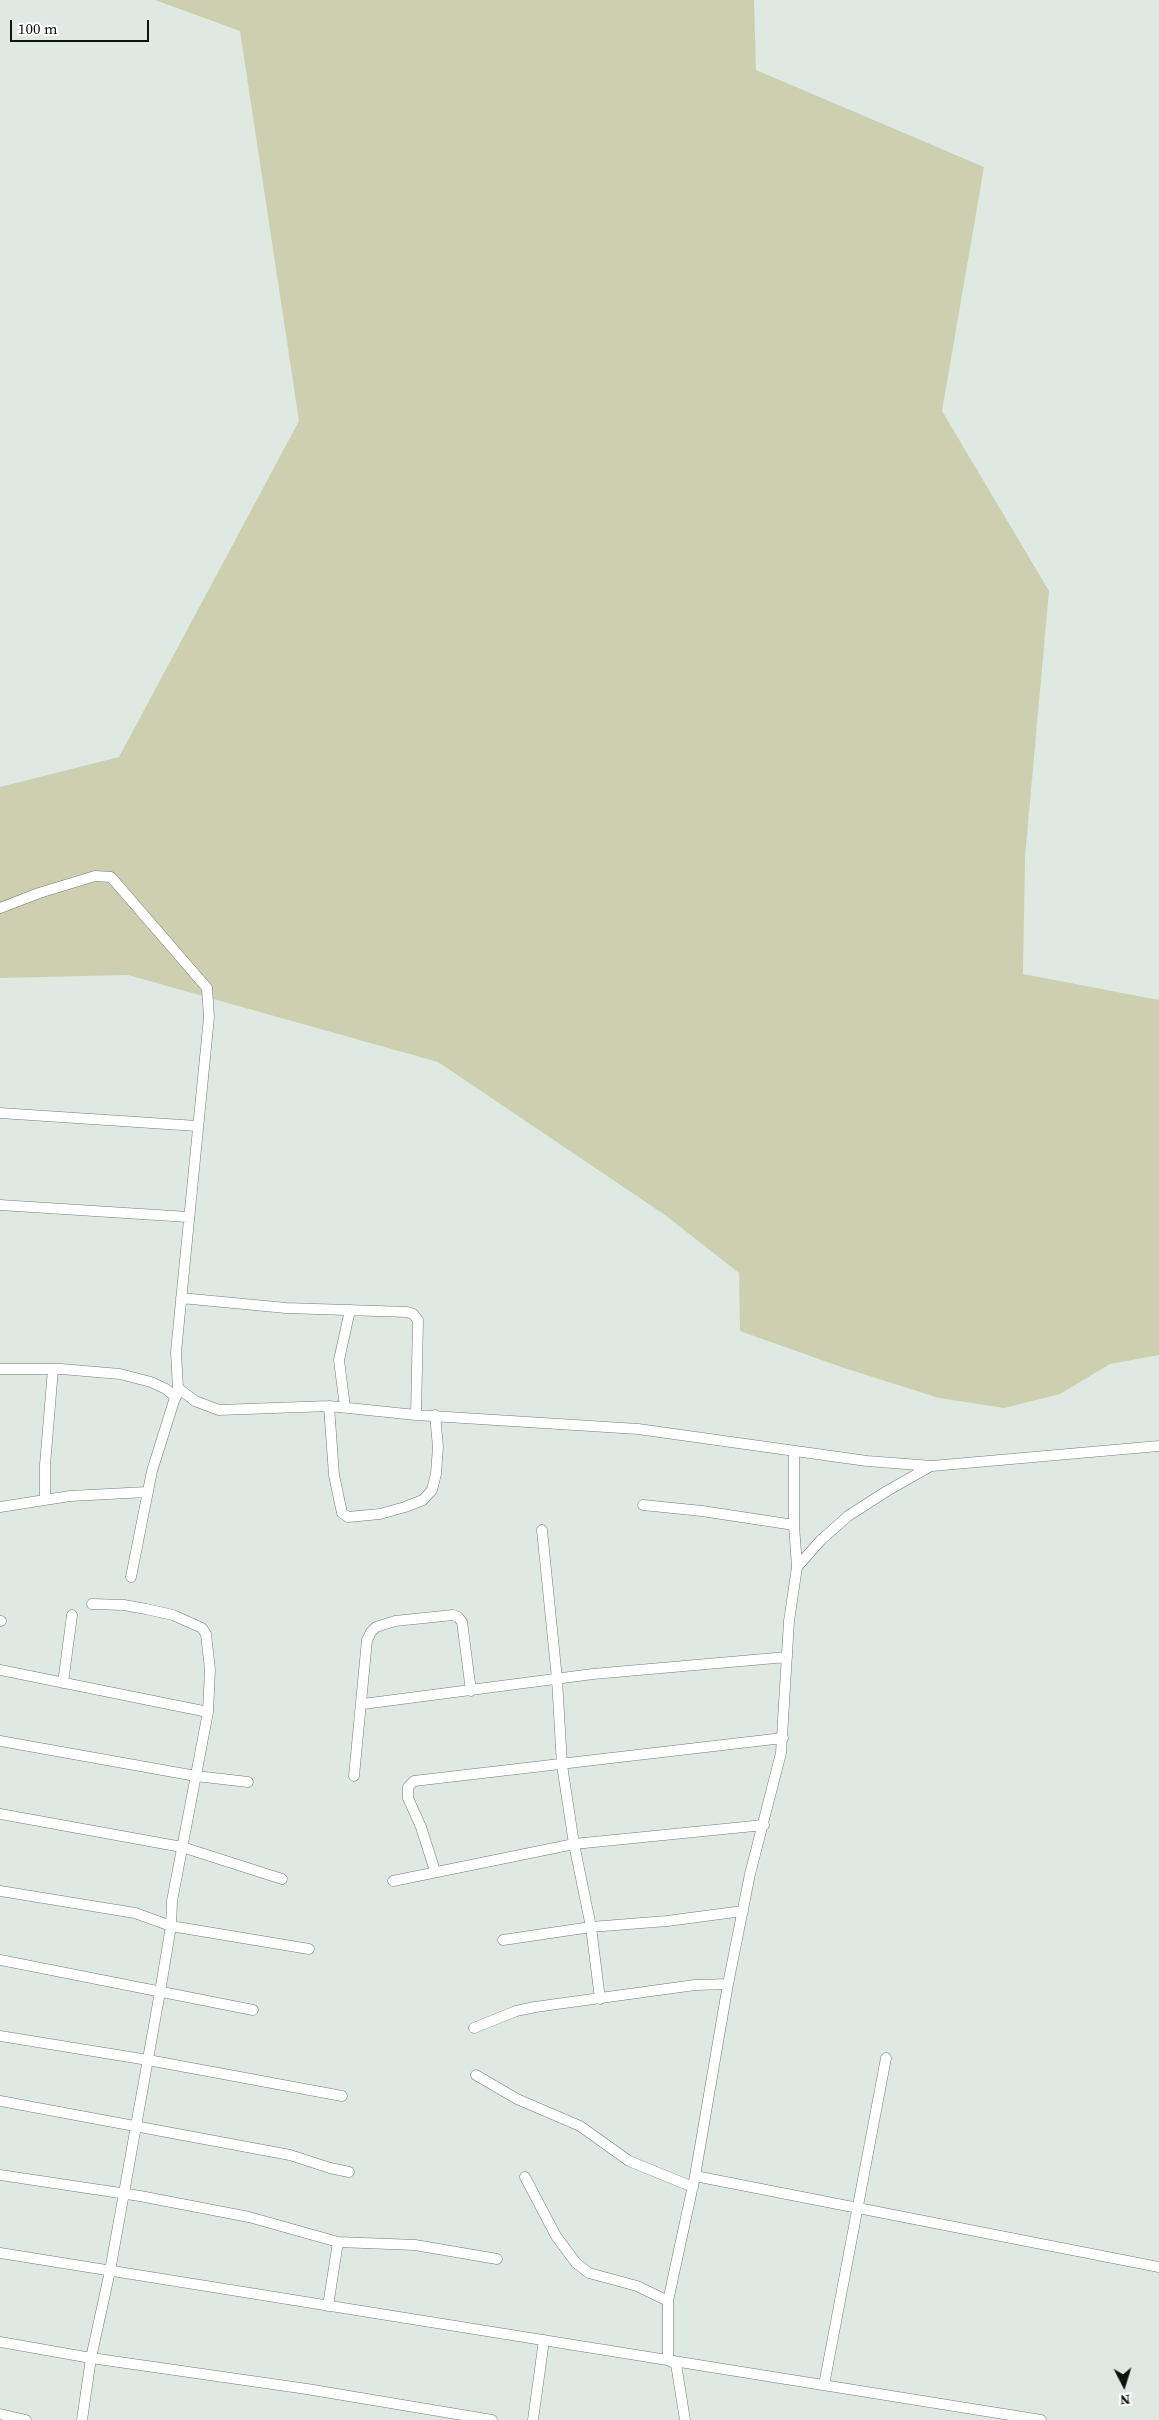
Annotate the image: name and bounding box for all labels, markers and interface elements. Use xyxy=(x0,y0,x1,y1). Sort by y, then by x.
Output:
scale bar xyxy=(12,10,151,42)
text: 100 m xyxy=(18,18,58,39)
north arrow xyxy=(1099,2360,1149,2410)
text: N xyxy=(1119,2390,1131,2410)

